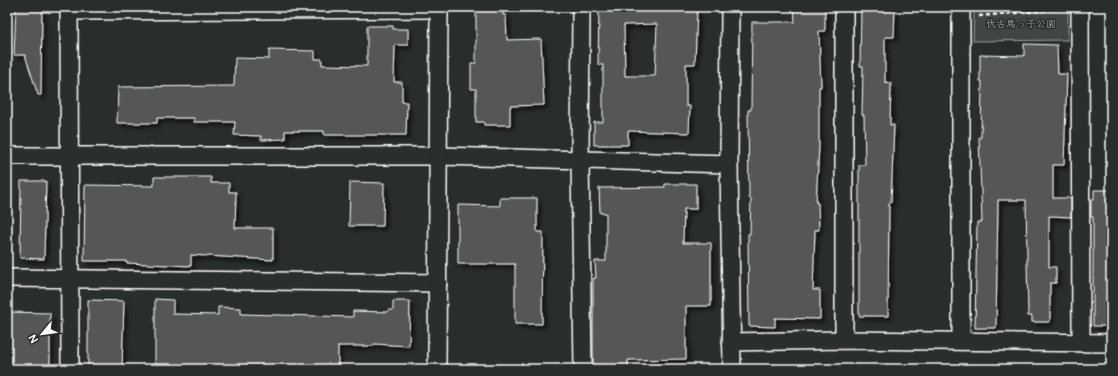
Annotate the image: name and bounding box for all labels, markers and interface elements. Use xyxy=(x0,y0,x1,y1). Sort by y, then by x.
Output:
park label: 伏古馬っ子公園 xyxy=(986,18,1056,30)
north arrow xyxy=(22,314,62,354)
text: N xyxy=(26,332,41,345)

